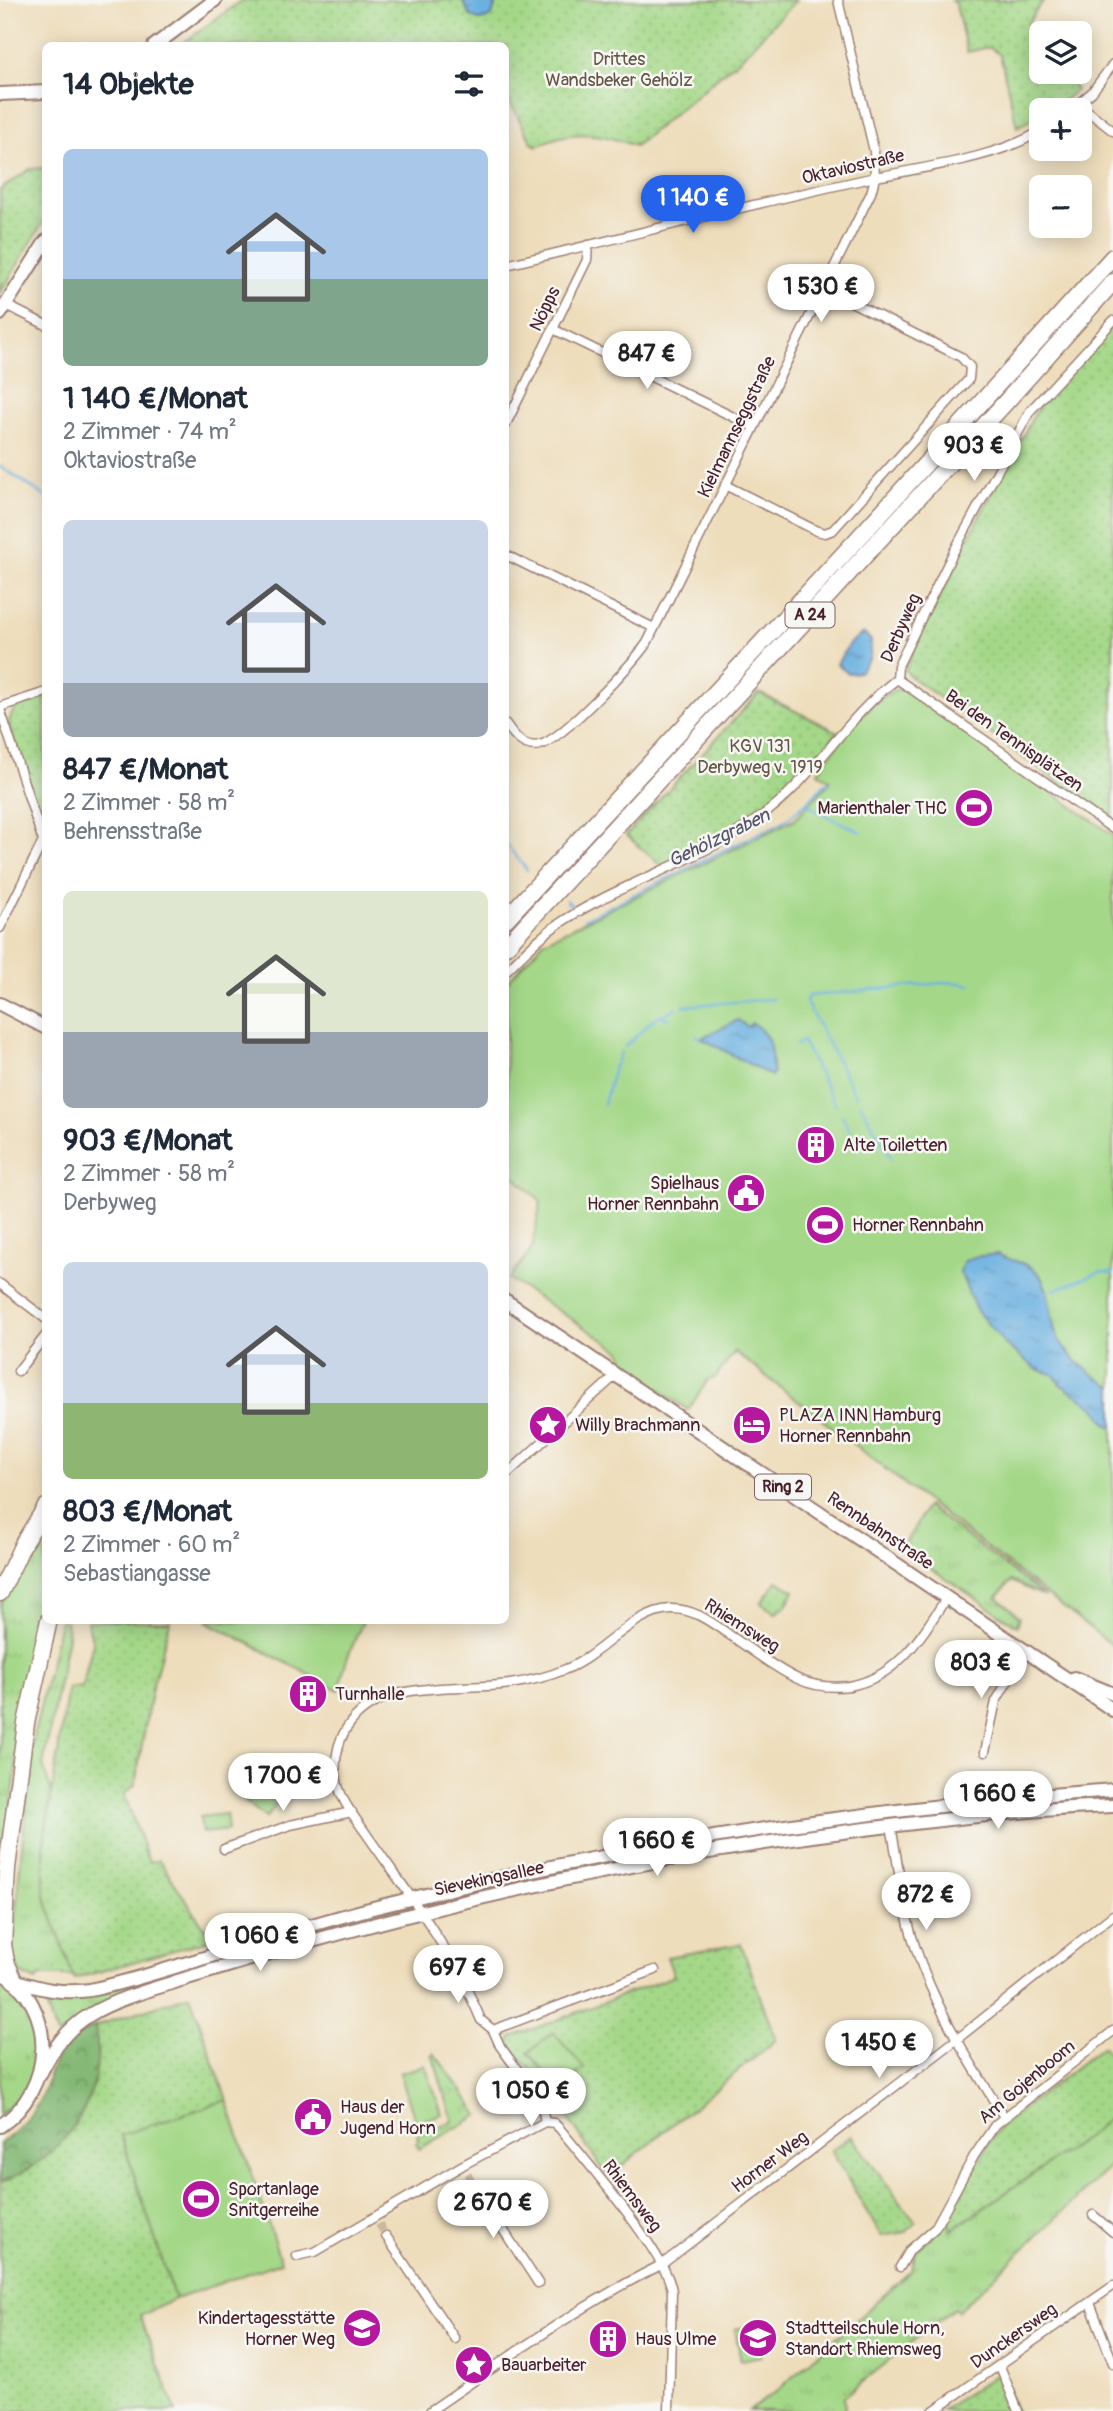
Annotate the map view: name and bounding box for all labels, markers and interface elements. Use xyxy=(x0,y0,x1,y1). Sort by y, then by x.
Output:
map controls xyxy=(1029,21,1092,238)
button: layers xyxy=(1029,21,1092,84)
park label: Drittes Wandsbeker Gehölz xyxy=(545,48,693,92)
icon: filters xyxy=(450,65,488,103)
text: 14 Objekte xyxy=(63,66,194,103)
button: + xyxy=(1029,98,1092,161)
street label: Oktaviostraße xyxy=(800,144,907,190)
button: − xyxy=(1029,175,1092,238)
pin: 1 140 € xyxy=(628,176,758,235)
text: 1 140 € xyxy=(657,183,729,212)
icon: home xyxy=(213,194,339,320)
pin: 1 530 € xyxy=(756,264,886,324)
text: 1 530 € xyxy=(783,272,859,301)
street label: Nöpps xyxy=(524,283,566,335)
pin: 847 € xyxy=(598,332,696,391)
text: 847 € xyxy=(618,339,676,368)
street label: Kielmannseggstraße xyxy=(693,352,781,502)
text: 1 140 €/Monat xyxy=(63,380,247,417)
text: 2 Zimmer · 74 m² xyxy=(63,417,237,446)
pin: 903 € xyxy=(925,424,1023,483)
text: 903 € xyxy=(944,431,1004,460)
text: Oktaviostraße xyxy=(63,446,196,475)
icon: home xyxy=(213,565,339,691)
street label: Derbyweg xyxy=(876,590,926,666)
road number: A 24 xyxy=(786,602,834,628)
street label: Bei den Tennisplätzen xyxy=(940,685,1088,797)
park label: KGV 131 Derbyweg v. 1919 xyxy=(697,735,823,779)
text: 847 €/Monat xyxy=(63,751,228,788)
sports icon: Marienthaler THC xyxy=(953,787,995,829)
text: 2 Zimmer · 58 m² xyxy=(63,788,235,817)
place label: Marienthaler THC xyxy=(817,797,947,820)
water label: Gehölzgraben xyxy=(664,803,775,873)
text: Behrensstraße xyxy=(63,817,202,846)
icon: home xyxy=(213,936,339,1062)
text: 903 €/Monat xyxy=(63,1122,232,1159)
building icon: Alte Toiletten xyxy=(795,1124,837,1166)
place label: Alte Toiletten xyxy=(843,1134,947,1157)
text: 2 Zimmer · 58 m² xyxy=(63,1159,235,1188)
place label: Spielhaus Horner Rennbahn xyxy=(587,1172,719,1216)
public building icon: Spielhaus Horner Rennbahn xyxy=(725,1172,767,1214)
text: Derbyweg xyxy=(63,1188,157,1217)
sports icon: Horner Rennbahn xyxy=(804,1204,846,1246)
place label: Horner Rennbahn xyxy=(852,1214,984,1237)
icon: home xyxy=(213,1307,339,1433)
place icon: Willy Brachmann xyxy=(527,1404,569,1446)
hotel icon: PLAZA INN Hamburg Horner Rennbahn xyxy=(731,1404,773,1446)
place label: PLAZA INN Hamburg Horner Rennbahn xyxy=(779,1404,941,1448)
place label: Willy Brachmann xyxy=(575,1414,701,1437)
road number: Ring 2 xyxy=(755,1474,811,1499)
street label: Rennbahnstraße xyxy=(822,1487,938,1575)
text: 803 €/Monat xyxy=(63,1493,232,1530)
text: 2 Zimmer · 60 m² xyxy=(63,1530,240,1559)
text: Sebastiangasse xyxy=(63,1559,211,1588)
street label: Rhiemsweg xyxy=(700,1594,784,1658)
pin: 803 € xyxy=(932,1640,1030,1700)
text: 803 € xyxy=(951,1648,1011,1677)
building icon: Turnhalle xyxy=(287,1673,329,1715)
place label: Turnhalle xyxy=(335,1683,404,1706)
pin: 1 700 € xyxy=(218,1754,348,1813)
text: 1 700 € xyxy=(244,1761,322,1790)
pin: 1 660 € xyxy=(933,1772,1063,1831)
text: 1 660 € xyxy=(960,1779,1036,1808)
pin: 1 660 € xyxy=(592,1818,722,1878)
text: 1 660 € xyxy=(619,1826,695,1855)
street label: Sievekingsallee xyxy=(432,1856,546,1902)
pin: 872 € xyxy=(877,1872,975,1932)
text: 872 € xyxy=(898,1880,954,1909)
pin: 1 060 € xyxy=(195,1913,325,1973)
text: 1 060 € xyxy=(221,1921,299,1950)
pin: 697 € xyxy=(409,1946,507,2005)
text: 697 € xyxy=(429,1953,487,1982)
pin: 1 450 € xyxy=(814,2021,944,2080)
text: 1 450 € xyxy=(841,2028,917,2057)
street label: Am Gojenboom xyxy=(974,2035,1080,2129)
pin: 1 050 € xyxy=(466,2068,596,2128)
text: 1 050 € xyxy=(492,2076,570,2105)
public building icon: Haus der Jugend Horn xyxy=(292,2096,334,2138)
place label: Haus der Jugend Horn xyxy=(340,2096,436,2140)
street label: Horner Weg xyxy=(727,2126,813,2198)
street label: Rhiemsweg xyxy=(597,2155,667,2237)
sports icon: Sportanlage Snitgerreihe xyxy=(180,2178,222,2220)
place label: Sportanlage Snitgerreihe xyxy=(228,2178,319,2222)
pin: 2 670 € xyxy=(428,2180,558,2240)
text: 2 670 € xyxy=(453,2188,533,2217)
street label: Dunckersweg xyxy=(966,2298,1062,2374)
place label: Kindertagesstätte Horner Weg xyxy=(198,2307,335,2351)
school or university icon: Kindertagesstätte Horner Weg xyxy=(341,2307,383,2349)
school or university icon: Stadtteilschule Horn, Standort Rhiemsweg xyxy=(737,2317,779,2359)
place label: Stadtteilschule Horn, Standort Rhiemsweg xyxy=(785,2317,945,2361)
building icon: Haus Ulme xyxy=(587,2318,629,2360)
place label: Haus Ulme xyxy=(635,2328,717,2351)
place icon: Bauarbeiter xyxy=(453,2344,495,2386)
place label: Bauarbeiter xyxy=(501,2354,587,2377)

